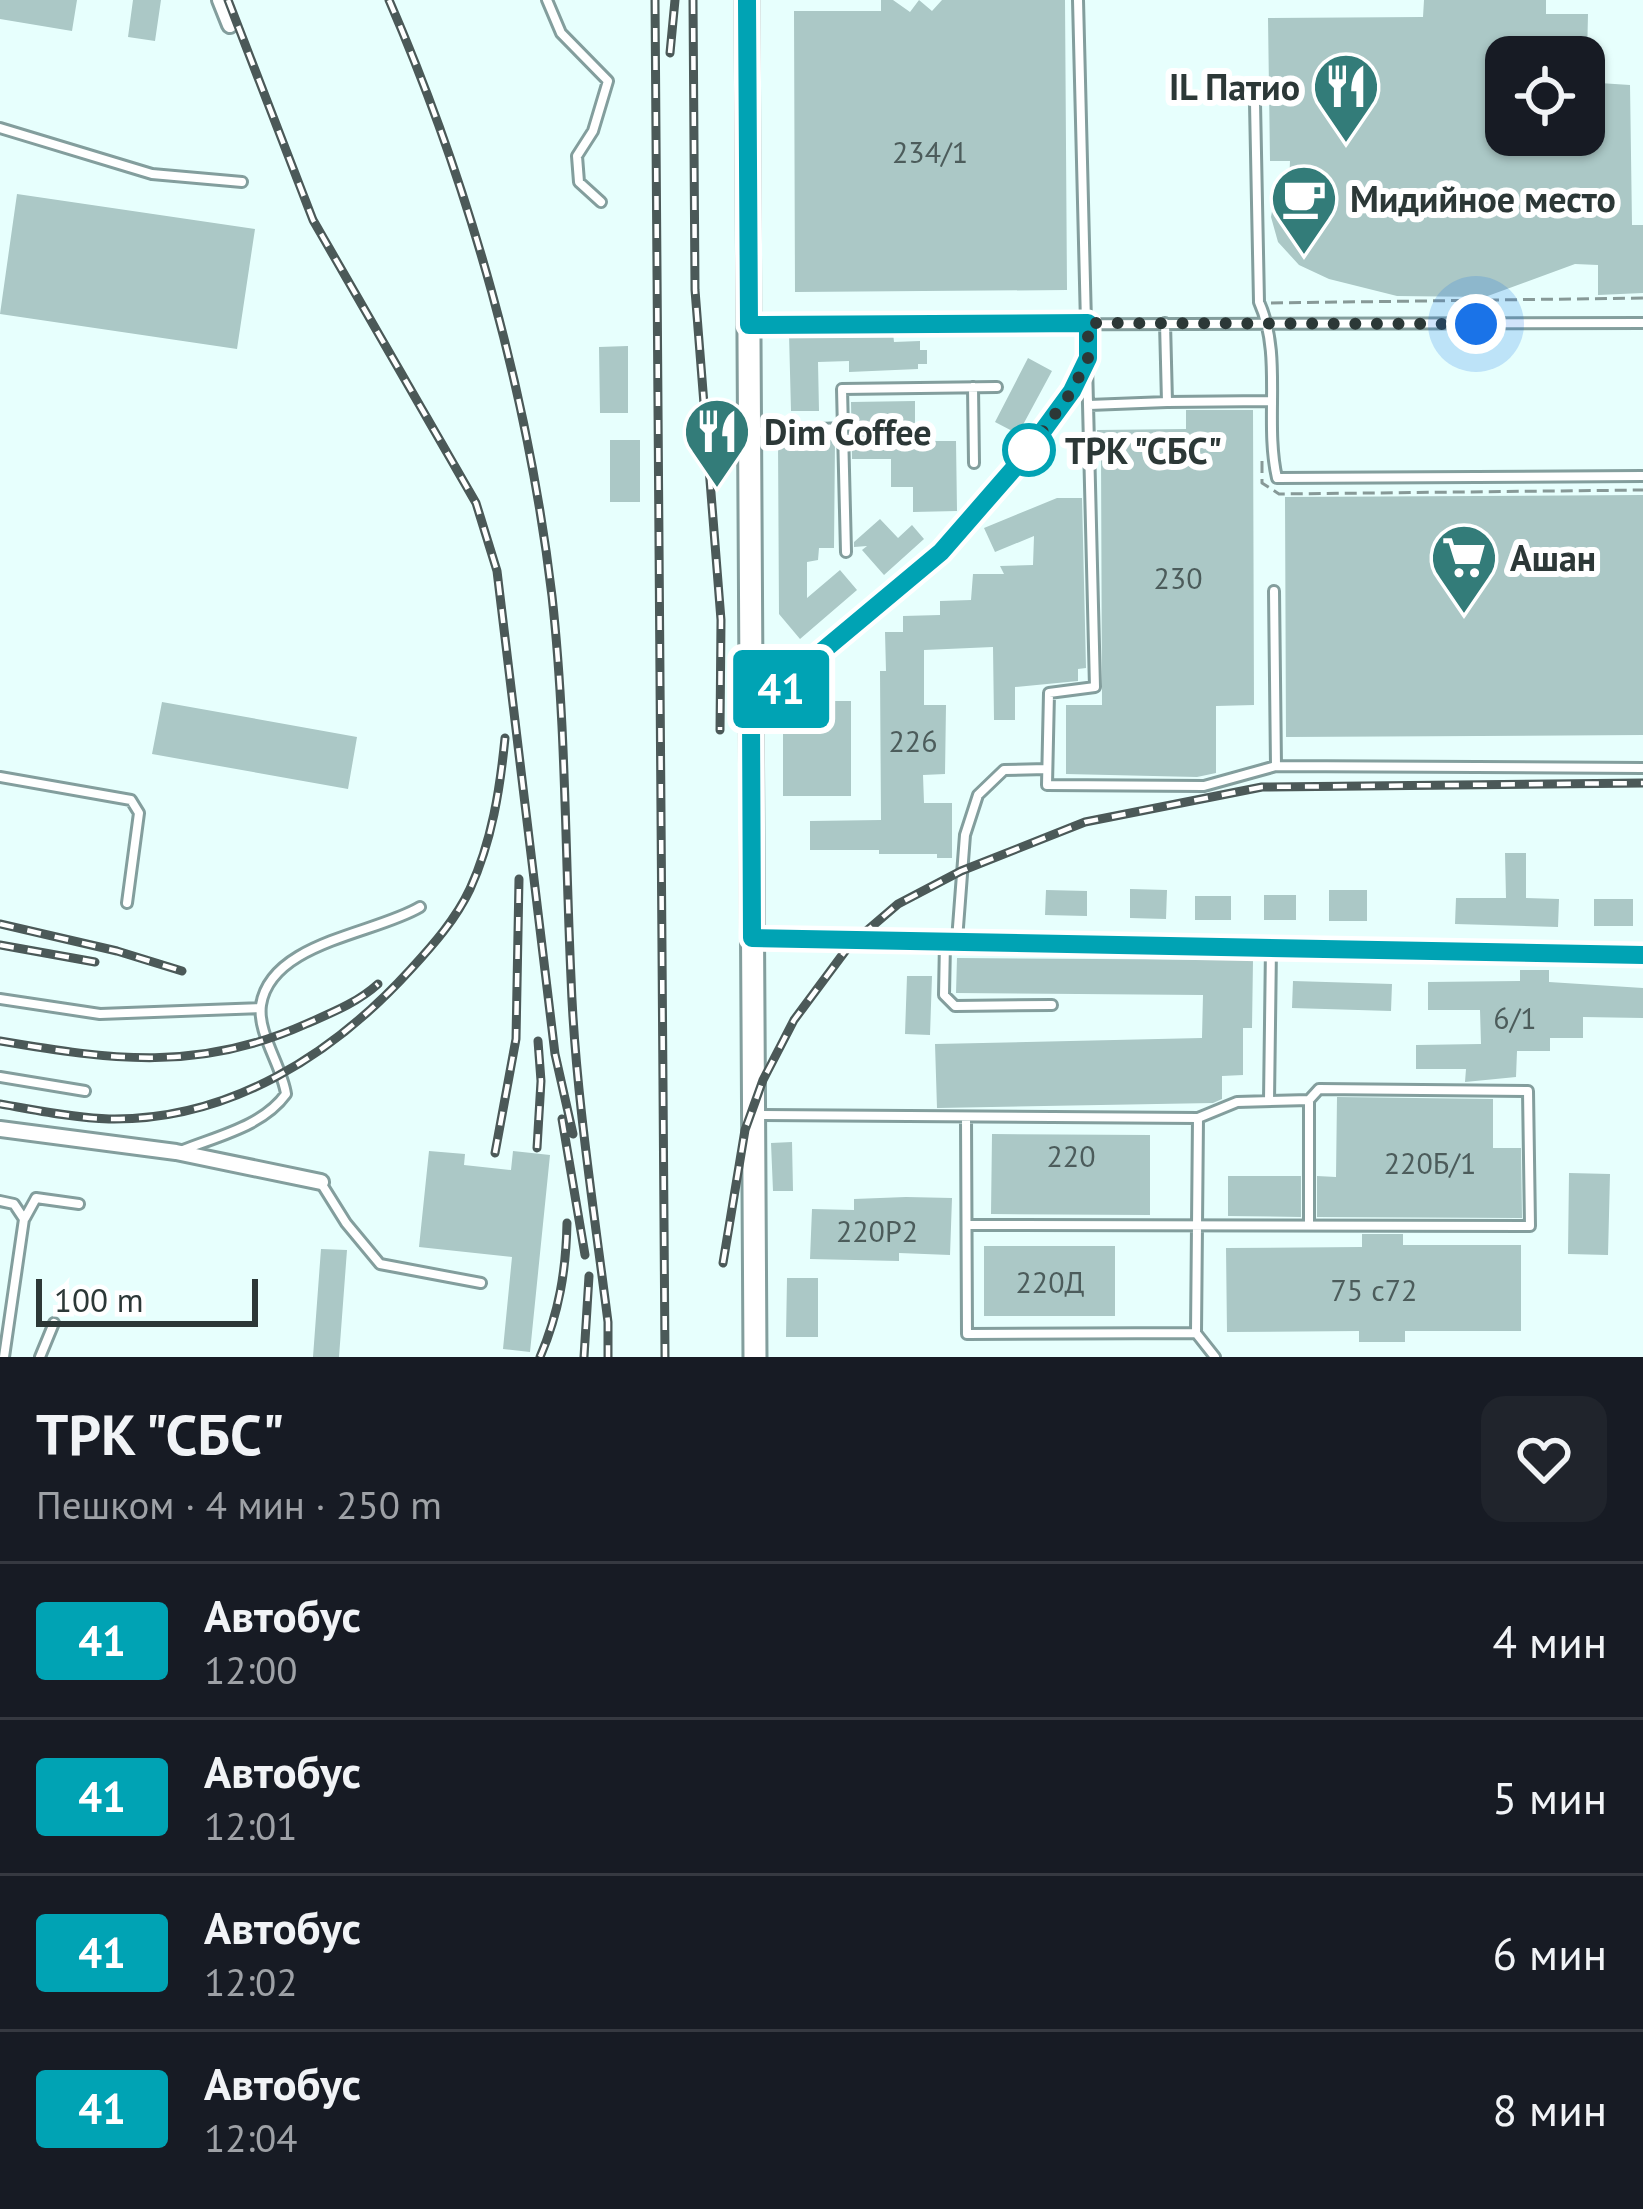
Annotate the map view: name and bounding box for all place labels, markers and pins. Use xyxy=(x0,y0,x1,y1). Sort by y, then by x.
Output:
restaurant icon: IL Патио xyxy=(1311,51,1381,145)
place label: IL Патио xyxy=(1169,63,1300,110)
cafe icon: Мидийное место xyxy=(1269,163,1339,257)
place label: Мидийное место xyxy=(1350,175,1616,222)
restaurant icon: Dim Coffee xyxy=(682,396,752,490)
place label: Dim Coffee xyxy=(764,408,932,455)
marker: ТРК "СБС" xyxy=(1004,425,1054,475)
place label: ТРК "СБС" xyxy=(1065,427,1222,474)
supermarket icon: Ашан xyxy=(1429,522,1499,616)
place label: Ашан xyxy=(1510,534,1596,581)

